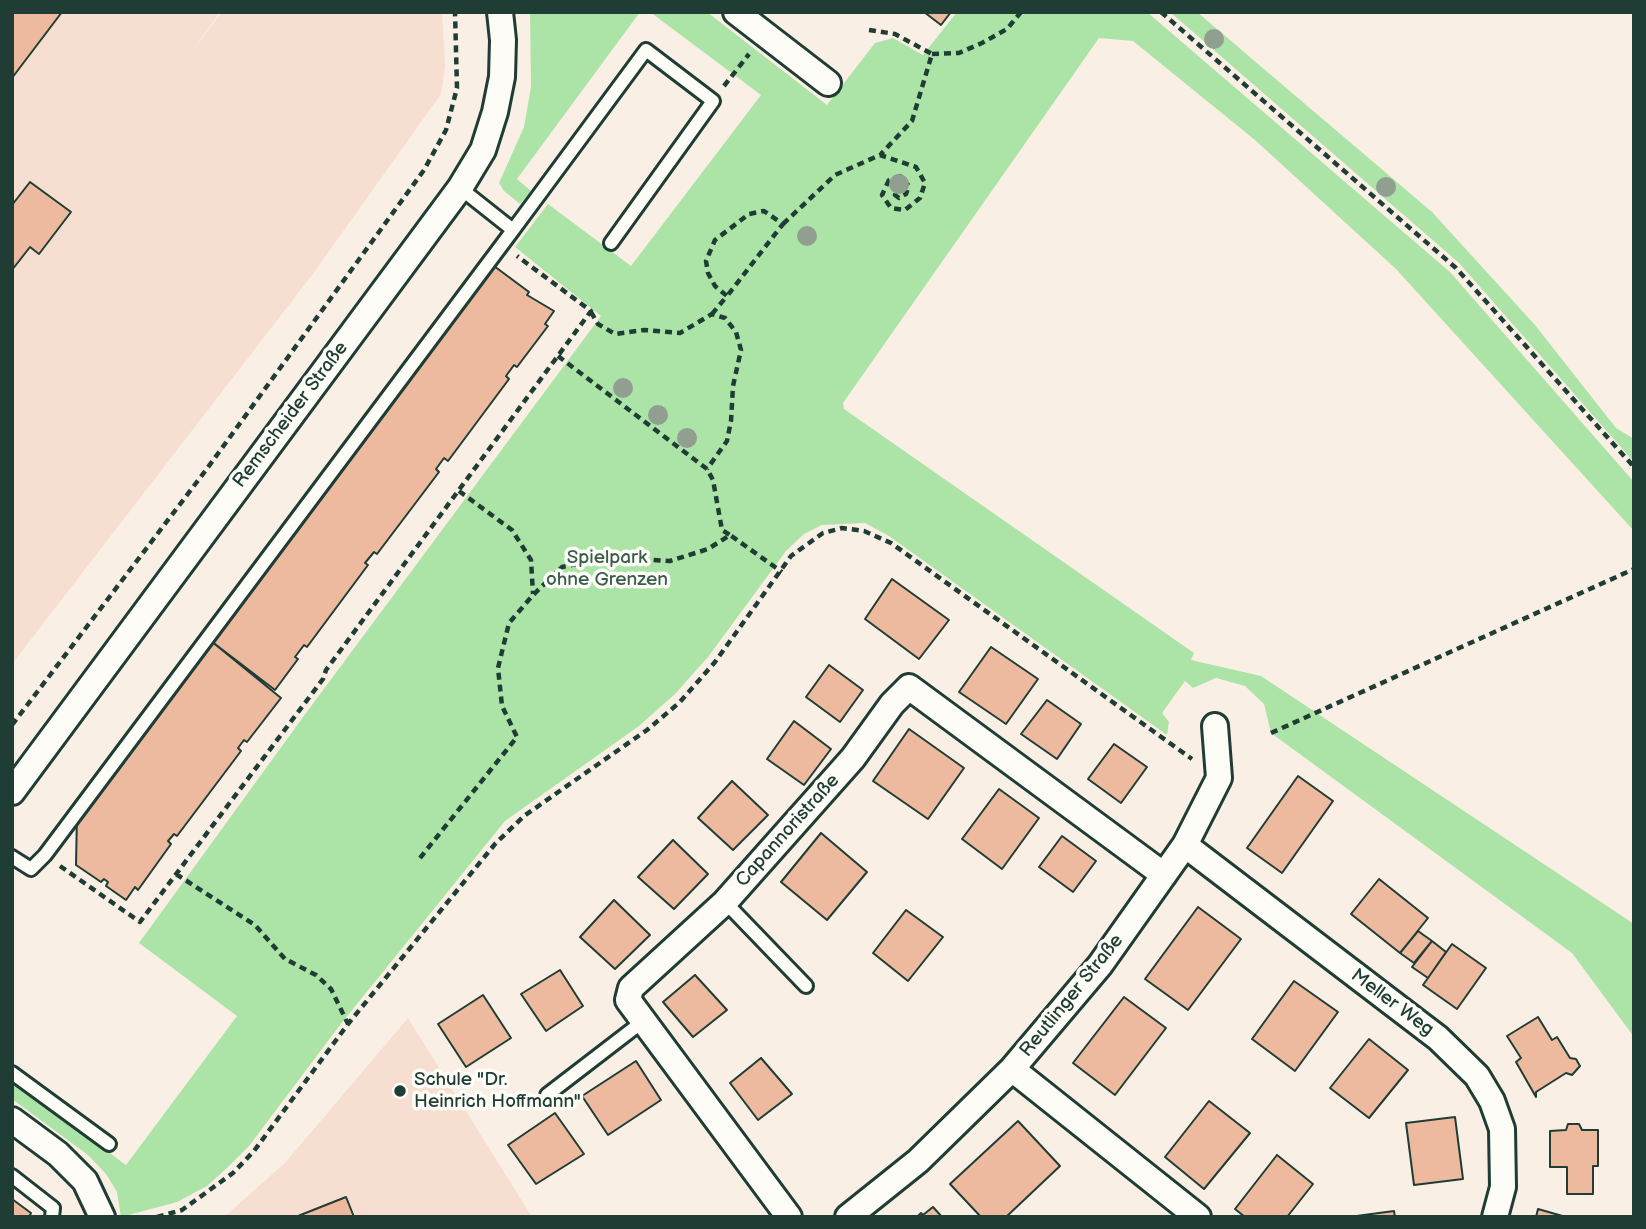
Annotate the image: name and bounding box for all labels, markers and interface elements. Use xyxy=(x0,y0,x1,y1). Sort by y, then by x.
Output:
street label: Remscheider Straße xyxy=(229,338,353,492)
park label: Spielpark ohne Grenzen xyxy=(546,547,668,591)
street label: Capannoristraße xyxy=(731,770,845,892)
street label: Reutlinger Straße xyxy=(1016,930,1128,1062)
street label: Meller Weg xyxy=(1346,964,1438,1042)
place label: Schule "Dr. Heinrich Hoffmann" xyxy=(414,1069,581,1113)
marker: Schule "Dr. Heinrich Hoffmann" xyxy=(392,1083,408,1099)

